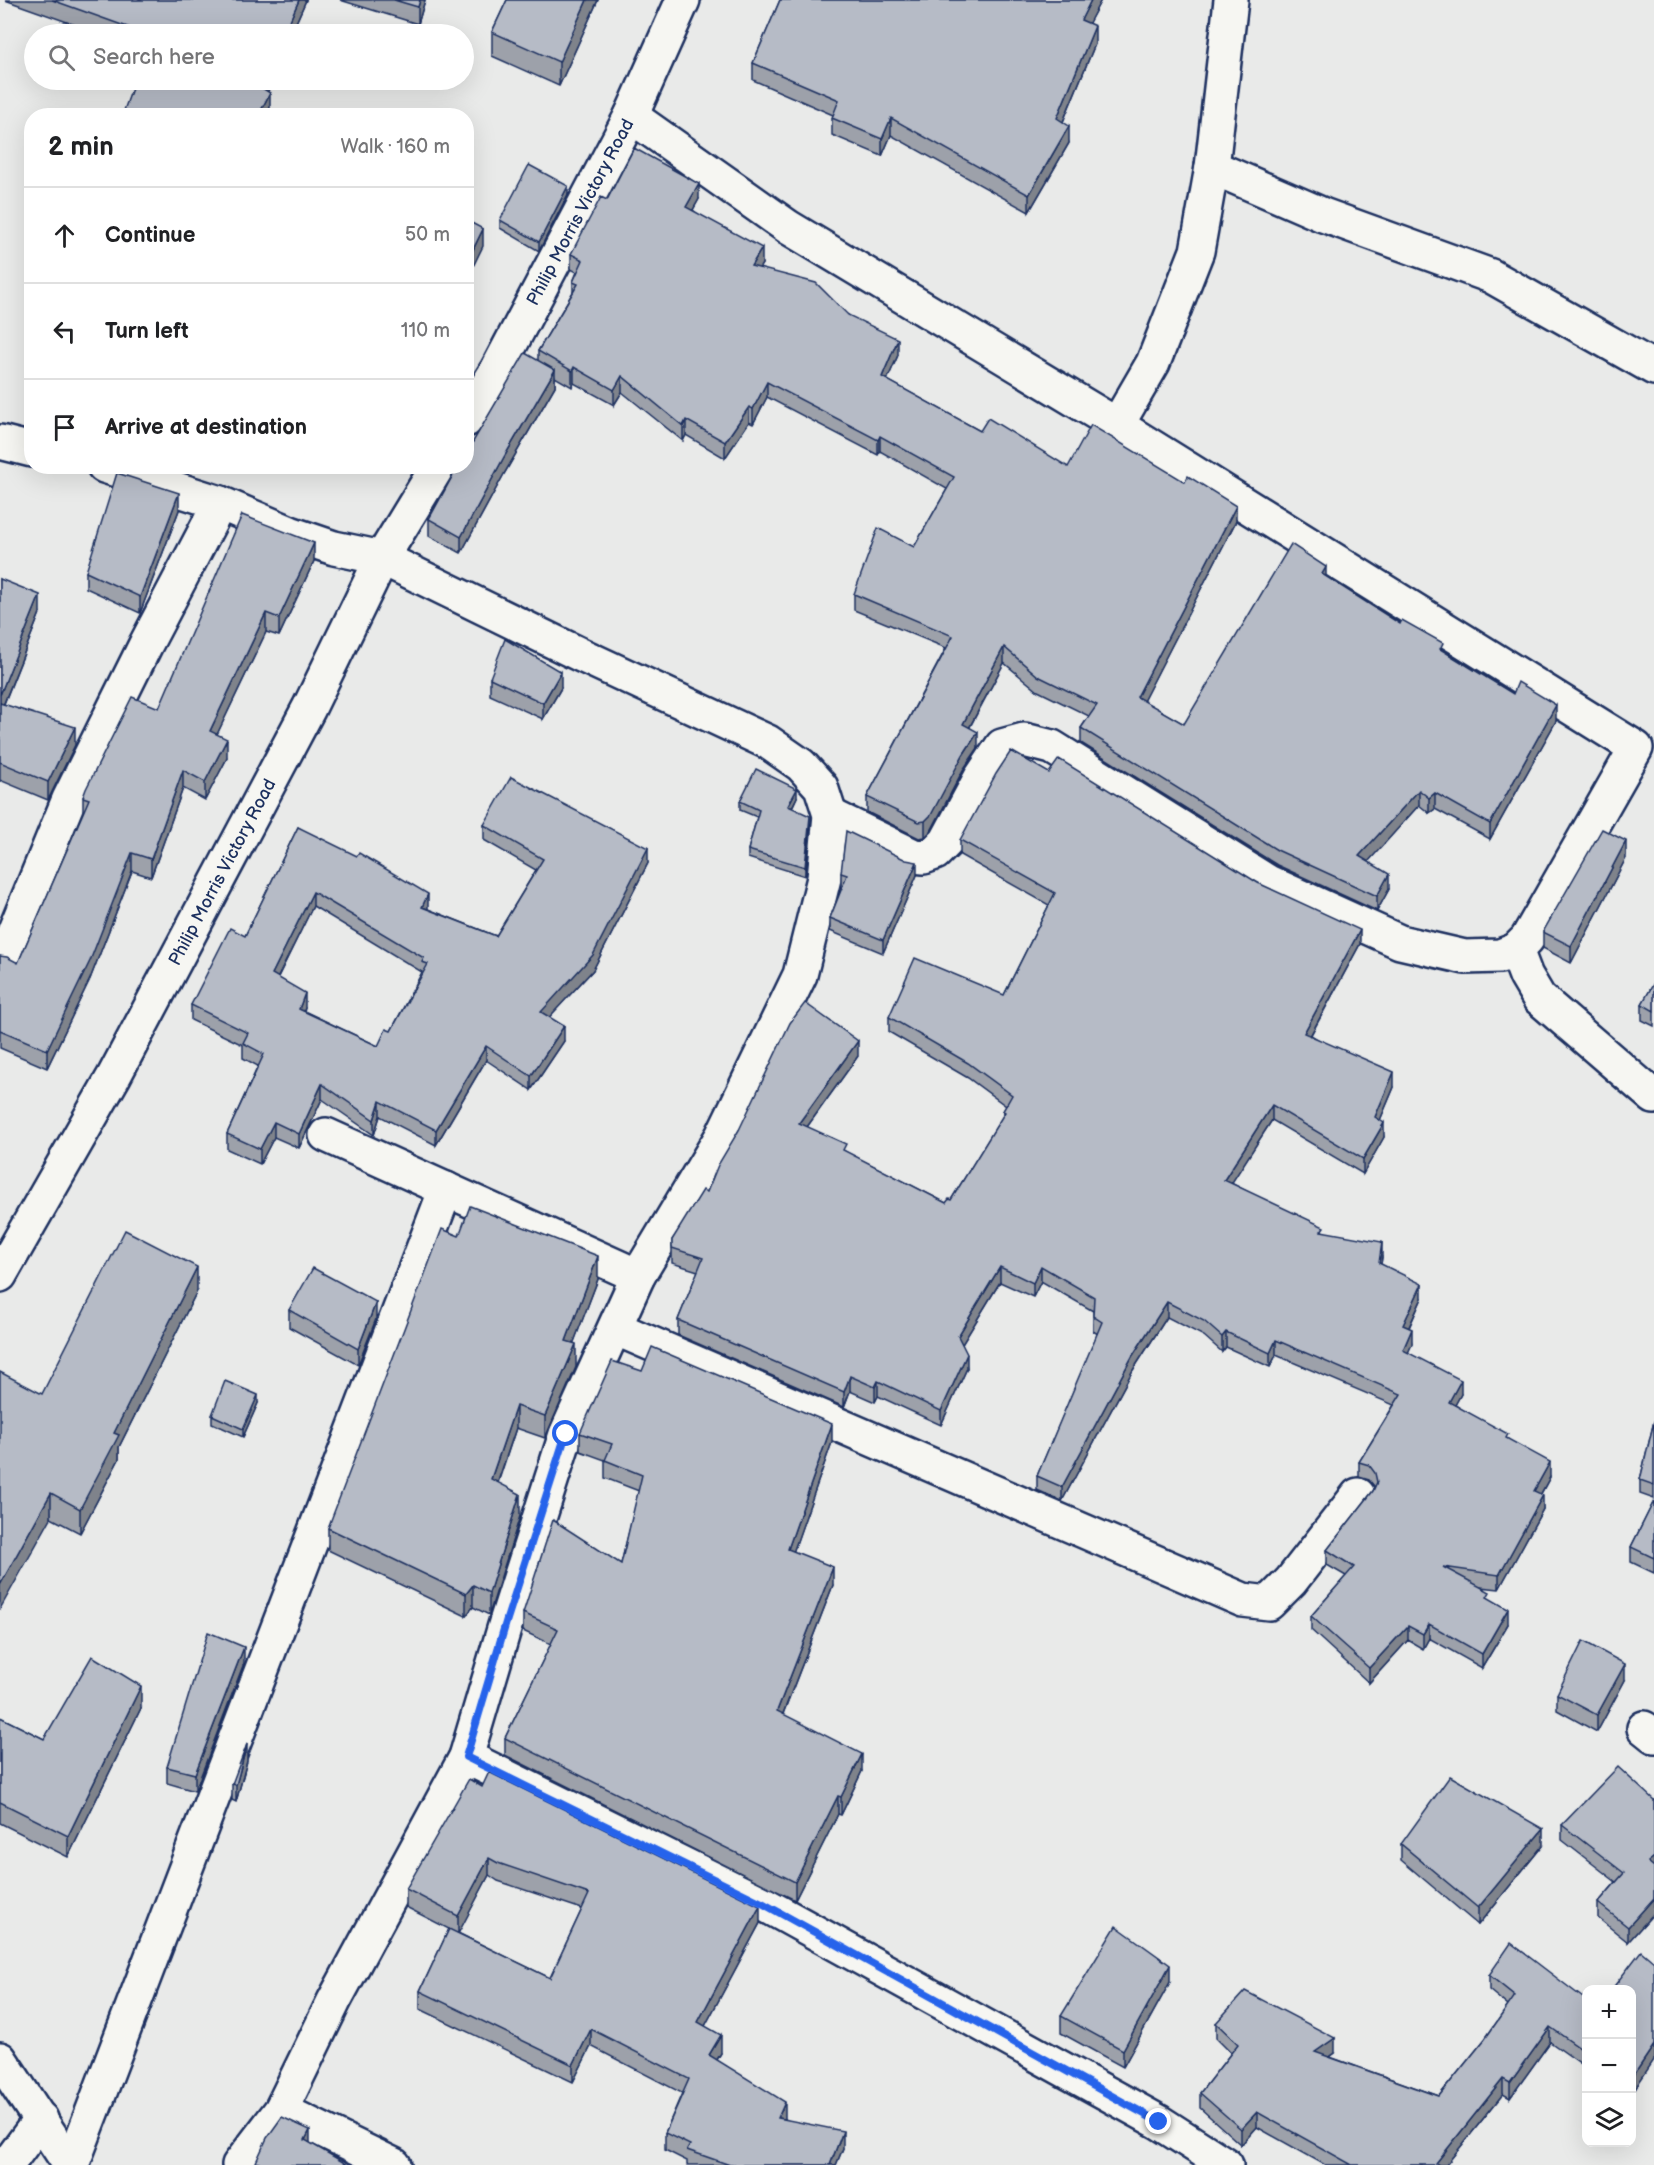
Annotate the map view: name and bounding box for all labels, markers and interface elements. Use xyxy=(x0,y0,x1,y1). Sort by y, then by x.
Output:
search box xyxy=(24,24,474,90)
icon: search xyxy=(45,41,78,74)
text: Search here xyxy=(93,44,215,71)
street label: Philip Morris Victory Road xyxy=(522,115,639,309)
text: 2 min xyxy=(48,132,114,163)
text: Walk · 160 m xyxy=(341,135,450,159)
icon: ahead xyxy=(48,219,81,252)
text: Continue xyxy=(105,222,195,249)
text: 50 m xyxy=(405,223,450,247)
icon: left xyxy=(48,315,81,348)
text: Turn left xyxy=(105,318,189,345)
text: 110 m xyxy=(401,319,450,343)
icon: arrive xyxy=(48,411,81,444)
text: Arrive at destination xyxy=(105,414,307,441)
street label: Philip Morris Victory Road xyxy=(164,775,281,969)
route start xyxy=(552,1420,578,1446)
map controls xyxy=(1582,1985,1636,2147)
button: + xyxy=(1582,1985,1636,2039)
button: − xyxy=(1582,2039,1636,2093)
button: layers xyxy=(1582,2093,1636,2147)
route end xyxy=(1145,2108,1171,2134)

